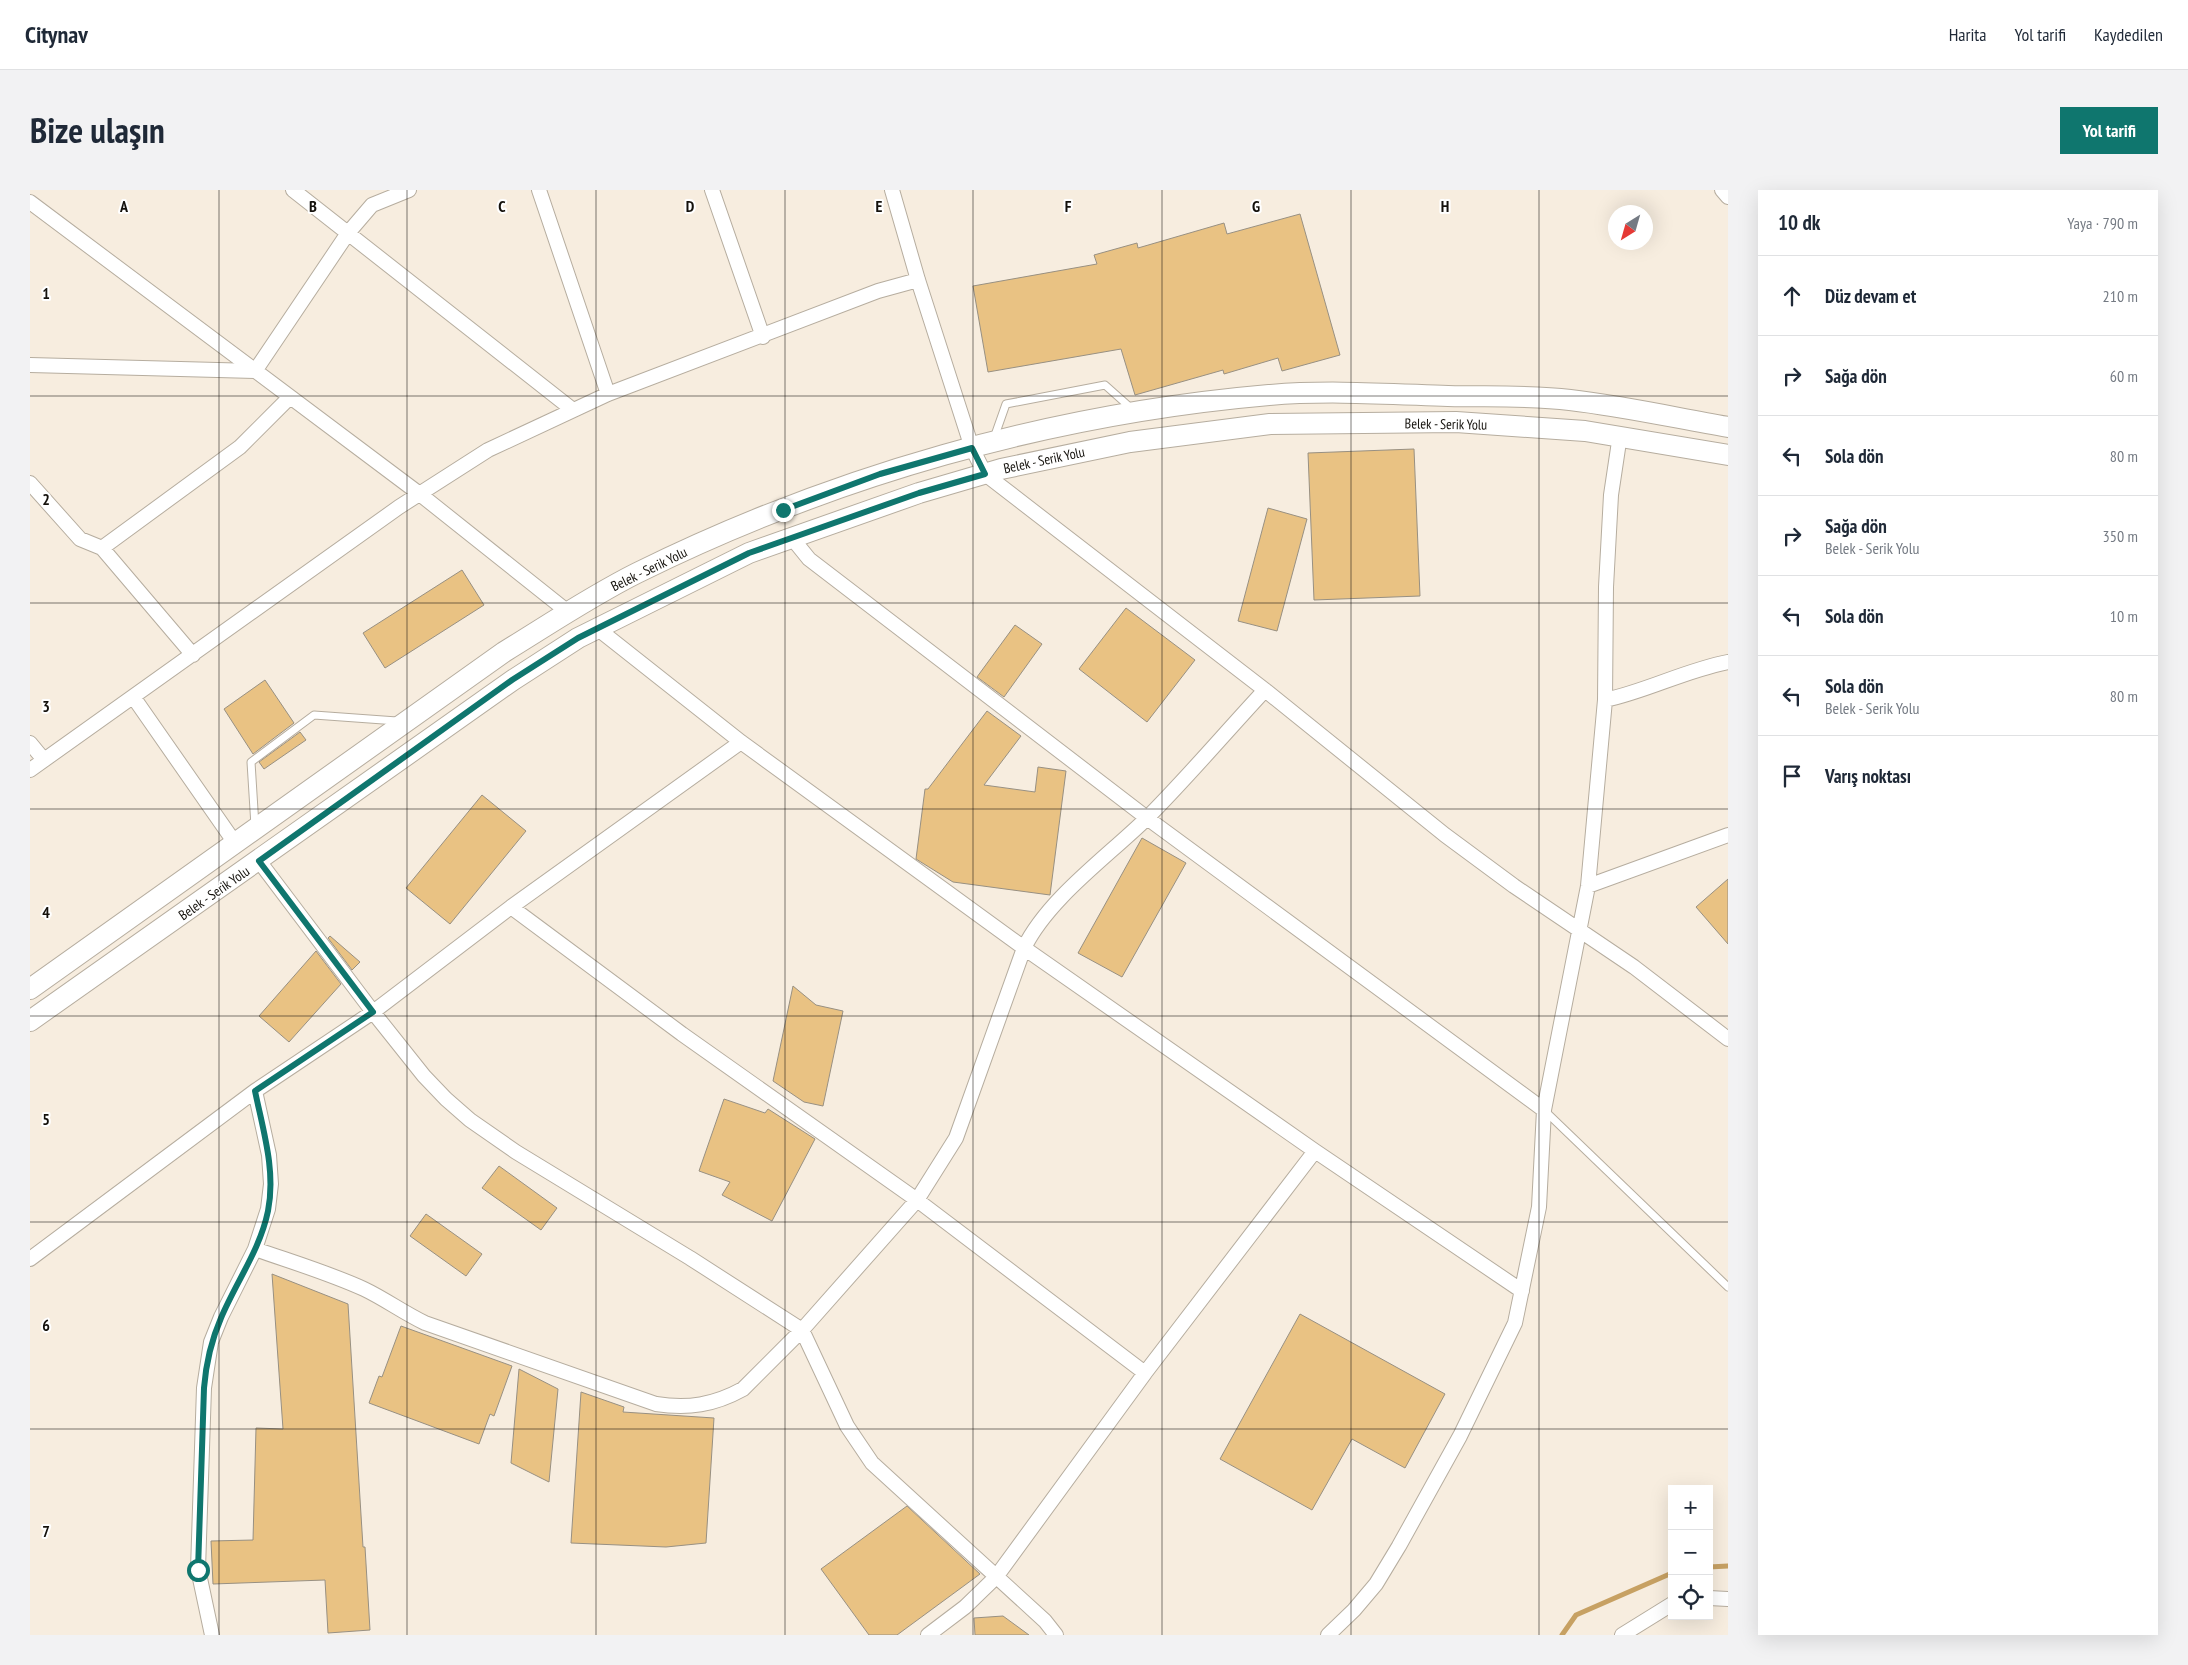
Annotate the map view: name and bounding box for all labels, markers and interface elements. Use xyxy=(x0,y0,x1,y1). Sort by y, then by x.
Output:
text: Citynav xyxy=(25,19,88,50)
text: Harita xyxy=(1949,23,1987,46)
text: Yol tarifi xyxy=(2015,23,2066,46)
text: Kaydedilen xyxy=(2094,23,2163,46)
text: Bize ulaşın xyxy=(30,107,165,153)
button: Yol tarifi xyxy=(2060,107,2158,154)
text: A xyxy=(119,196,129,216)
text: B xyxy=(309,196,317,216)
text: C xyxy=(498,196,506,216)
text: D xyxy=(686,196,695,216)
text: E xyxy=(876,196,883,216)
text: F xyxy=(1065,196,1072,216)
text: G xyxy=(1252,196,1260,216)
text: H xyxy=(1441,196,1449,216)
north arrow xyxy=(1608,205,1653,250)
text: 10 dk xyxy=(1778,209,1820,236)
text: Yaya · 790 m xyxy=(2067,213,2138,233)
icon: ahead xyxy=(1778,282,1806,310)
text: 1 xyxy=(42,283,50,303)
text: Düz devam et xyxy=(1825,284,1916,308)
text: 210 m xyxy=(2103,286,2138,306)
icon: right xyxy=(1778,362,1806,390)
text: Sağa dön xyxy=(1825,364,1887,388)
text: 60 m xyxy=(2110,366,2138,386)
street label: Belek - Serik Yolu xyxy=(1405,414,1487,434)
icon: left xyxy=(1778,442,1806,470)
street label: Belek - Serik Yolu xyxy=(1002,443,1086,477)
text: Sola dön xyxy=(1825,444,1884,468)
text: 80 m xyxy=(2110,446,2138,466)
text: 2 xyxy=(42,489,50,509)
route end xyxy=(772,499,795,522)
text: Sağa dön xyxy=(1825,514,1887,538)
icon: right xyxy=(1778,522,1806,550)
text: 350 m xyxy=(2103,526,2138,546)
text: Belek - Serik Yolu xyxy=(1825,538,1919,558)
street label: Belek - Serik Yolu xyxy=(608,543,690,595)
icon: left xyxy=(1778,602,1806,630)
text: Sola dön xyxy=(1825,604,1884,628)
text: 10 m xyxy=(2110,606,2138,626)
text: Sola dön xyxy=(1825,674,1884,698)
icon: left xyxy=(1778,682,1806,710)
text: 80 m xyxy=(2110,686,2138,706)
text: 3 xyxy=(42,696,50,716)
text: Belek - Serik Yolu xyxy=(1825,698,1919,718)
icon: arrive xyxy=(1778,762,1806,790)
text: Varış noktası xyxy=(1825,764,1911,788)
street label: Belek - Serik Yolu xyxy=(175,862,253,924)
text: 4 xyxy=(42,902,50,922)
text: 5 xyxy=(42,1109,50,1129)
text: 6 xyxy=(42,1315,50,1335)
map controls xyxy=(1668,1485,1713,1620)
button: + xyxy=(1668,1485,1713,1530)
text: 7 xyxy=(42,1521,50,1541)
button: − xyxy=(1668,1530,1713,1575)
route start xyxy=(187,1559,210,1582)
button: locate xyxy=(1668,1575,1713,1620)

